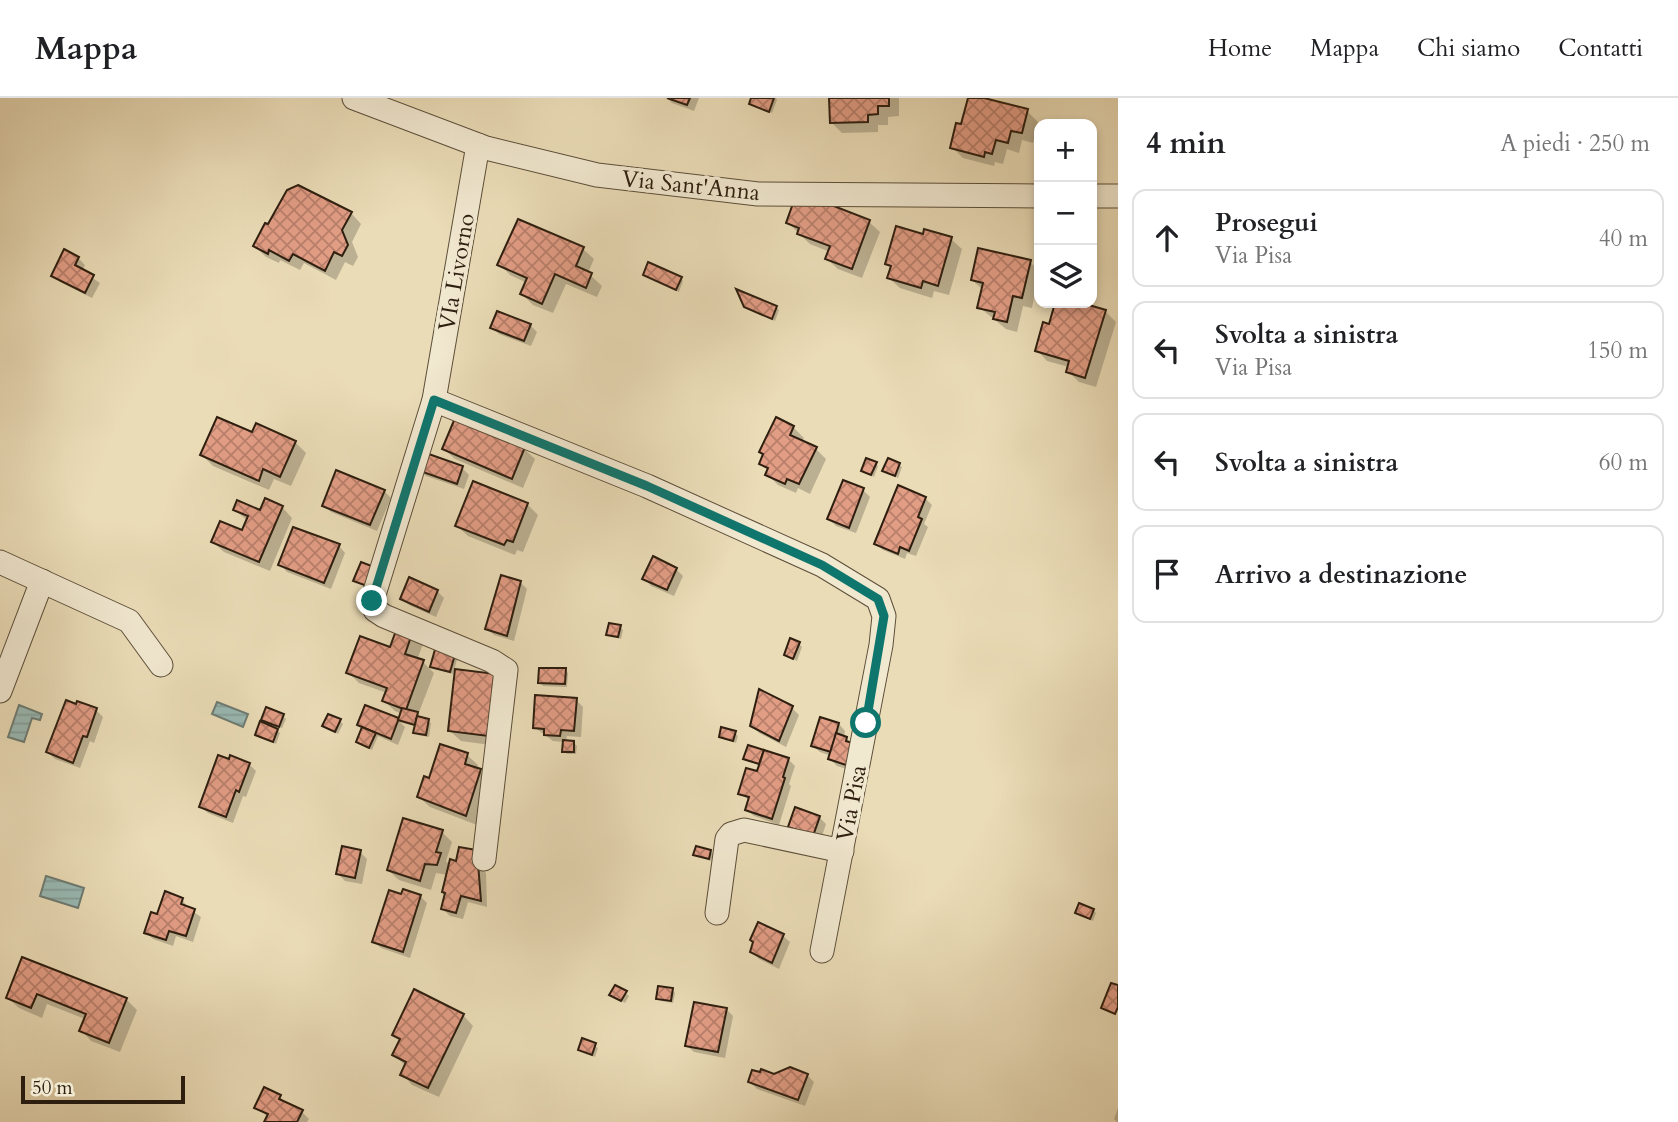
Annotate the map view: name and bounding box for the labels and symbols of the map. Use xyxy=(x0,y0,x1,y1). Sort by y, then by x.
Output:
street label: Via Sant'Anna xyxy=(620,163,762,208)
street label: VIa Livorno xyxy=(431,211,482,333)
route end xyxy=(356,585,387,616)
route start xyxy=(850,707,881,738)
street label: Via Pisa xyxy=(829,762,874,844)
scale bar xyxy=(21,1073,186,1105)

